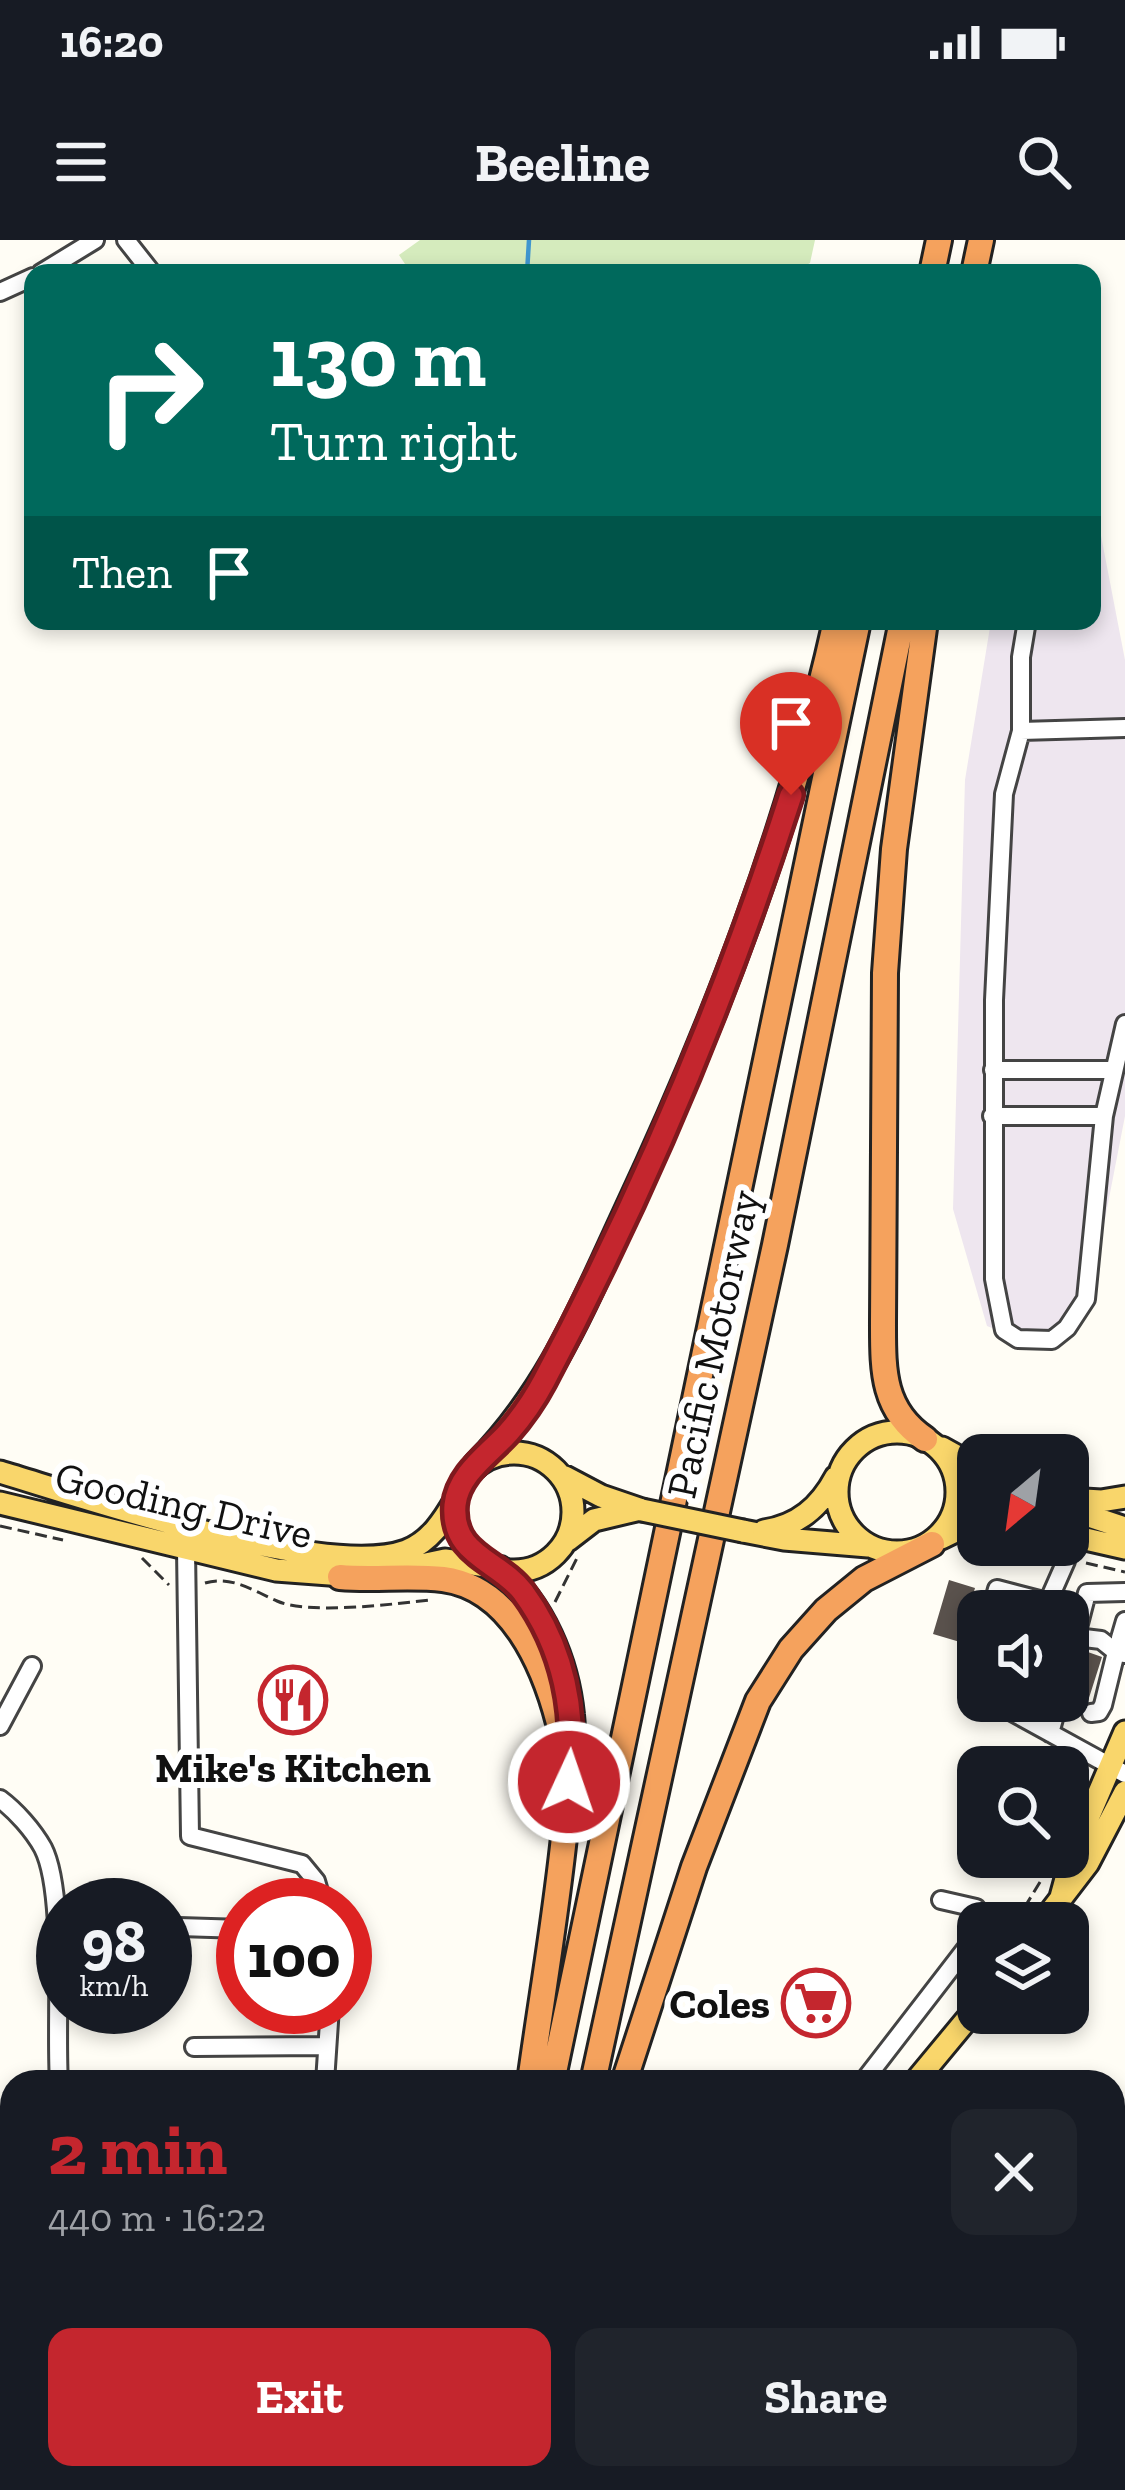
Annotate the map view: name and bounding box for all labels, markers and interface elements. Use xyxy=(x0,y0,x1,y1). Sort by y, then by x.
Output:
text: 16:20 xyxy=(60,15,164,69)
icon: menu xyxy=(48,129,114,195)
icon: search xyxy=(1011,129,1077,195)
text: Beeline xyxy=(475,130,650,195)
text: 130 m xyxy=(270,307,486,408)
icon: right xyxy=(72,312,228,468)
text: Turn right xyxy=(270,409,517,474)
icon: arrive xyxy=(196,540,262,606)
text: Then xyxy=(72,546,172,600)
pin xyxy=(740,672,842,795)
icon: arrive xyxy=(758,690,824,756)
street label: Pacific Motorway xyxy=(655,1185,771,1503)
north arrow xyxy=(957,1434,1089,1566)
map controls xyxy=(957,1434,1089,2034)
street label: Gooding Drive xyxy=(50,1451,318,1559)
button: sound xyxy=(957,1590,1089,1722)
restaurant icon: Mike's Kitchen xyxy=(258,1665,328,1735)
position arrow xyxy=(506,1719,632,1845)
place label: Mike's Kitchen xyxy=(155,1742,431,1793)
button: search xyxy=(957,1746,1089,1878)
speed limit sign: 100 xyxy=(216,1878,372,2034)
button: layers xyxy=(957,1902,1089,2034)
text: 98 xyxy=(82,1905,146,1977)
text: km/h xyxy=(80,1968,148,2004)
supermarket icon: Coles xyxy=(781,1968,851,2038)
place label: Coles xyxy=(669,1978,770,2029)
text: 2 min xyxy=(48,2106,227,2192)
button: close xyxy=(951,2109,1077,2235)
text: 440 m · 16:22 xyxy=(48,2194,266,2241)
button: Exit xyxy=(48,2328,551,2466)
button: Share xyxy=(575,2328,1077,2466)

